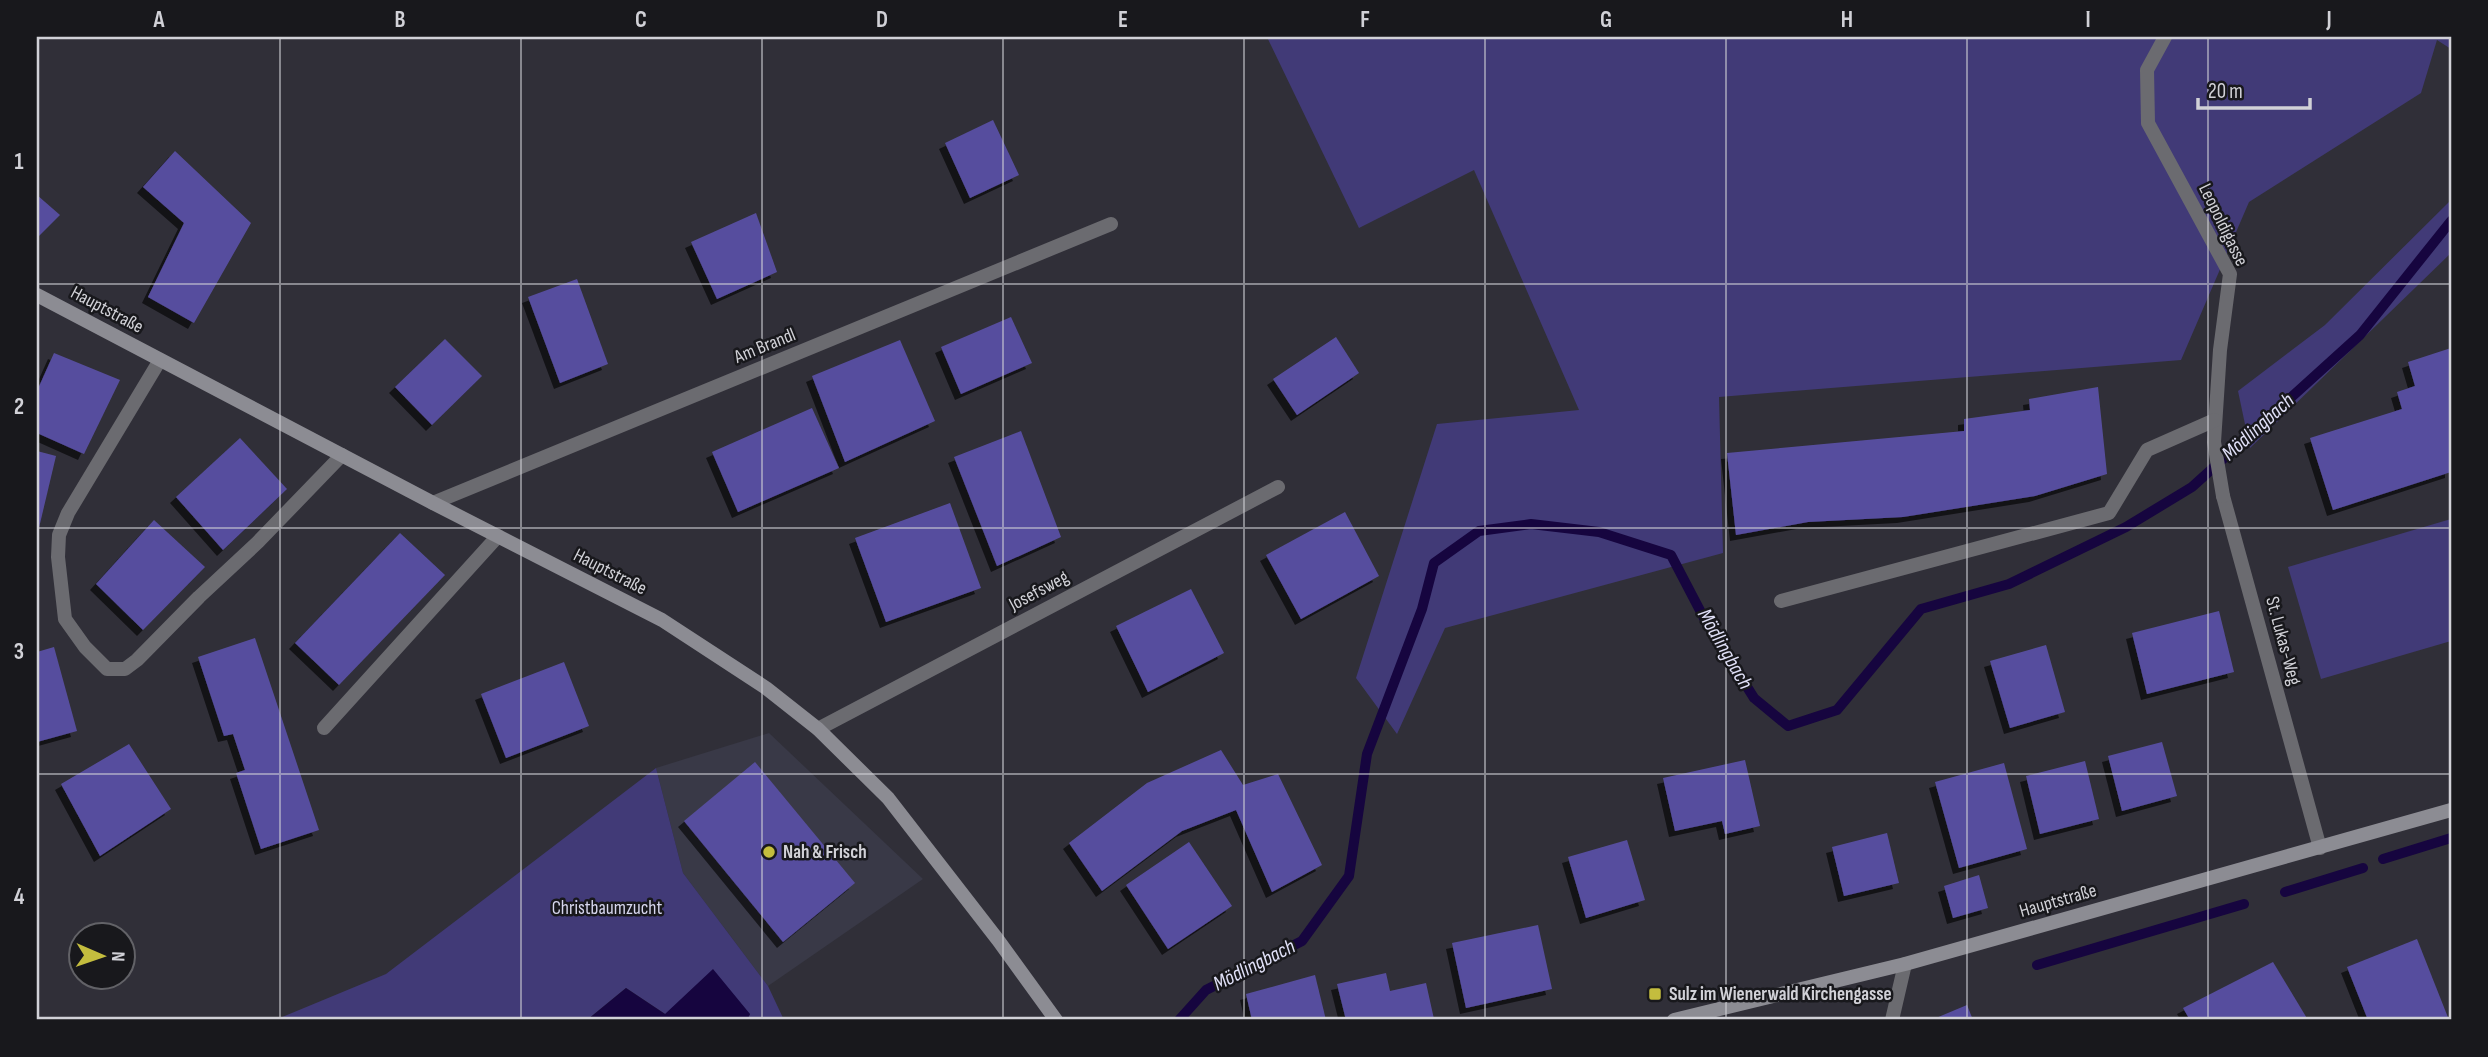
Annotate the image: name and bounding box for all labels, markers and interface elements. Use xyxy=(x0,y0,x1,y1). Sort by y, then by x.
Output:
text: A xyxy=(153,6,166,34)
text: B xyxy=(395,6,406,34)
text: C xyxy=(635,6,647,34)
text: D xyxy=(876,6,888,34)
text: E xyxy=(1118,6,1128,34)
text: F xyxy=(1360,6,1370,34)
text: G xyxy=(1600,6,1612,34)
text: H xyxy=(1841,6,1853,34)
text: I xyxy=(2085,6,2091,34)
text: J xyxy=(2325,6,2332,34)
scale bar xyxy=(2198,66,2310,110)
text: 20 m xyxy=(2208,79,2243,104)
text: 1 xyxy=(14,148,24,176)
street label: Leopoldigasse xyxy=(2193,180,2253,270)
street label: Hauptstraße xyxy=(67,281,147,339)
street label: Am Brandl xyxy=(730,323,799,369)
water label: Mödlingbach xyxy=(2217,388,2300,466)
text: 2 xyxy=(14,393,24,421)
street label: Hauptstraße xyxy=(570,544,650,600)
street label: Josefsweg xyxy=(1004,566,1073,617)
street label: St. Lukas-Weg xyxy=(2260,594,2306,688)
water label: Mödlingbach xyxy=(1692,604,1758,694)
text: 3 xyxy=(14,638,24,666)
place label: Nah & Frisch xyxy=(783,841,867,864)
marker: Nah & Frisch xyxy=(761,844,777,860)
street label: Hauptstraße xyxy=(2017,879,2099,923)
text: 4 xyxy=(14,883,25,911)
park label: Christbaumzucht xyxy=(552,897,663,920)
north arrow xyxy=(66,920,136,990)
water label: Mödlingbach xyxy=(1209,934,1299,996)
text: N xyxy=(106,951,129,962)
place label: Sulz im Wienerwald Kirchengasse xyxy=(1669,983,1892,1006)
marker: Sulz im Wienerwald Kirchengasse xyxy=(1647,986,1663,1002)

